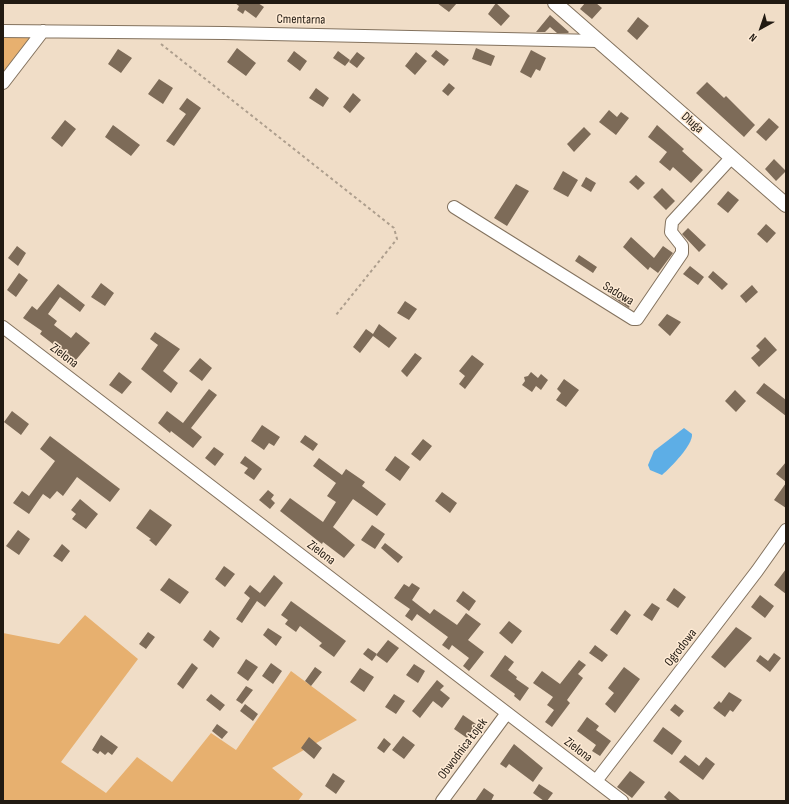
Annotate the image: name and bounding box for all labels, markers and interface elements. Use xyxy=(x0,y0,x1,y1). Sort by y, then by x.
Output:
north arrow xyxy=(741,8,781,48)
street label: Cmentarna xyxy=(277,12,325,28)
text: N xyxy=(747,31,759,44)
street label: Długa xyxy=(678,109,706,137)
street label: Sadowa xyxy=(600,279,636,309)
street label: Zielona xyxy=(47,340,81,372)
street label: Zielona xyxy=(304,537,338,569)
street label: Ogrodowa xyxy=(661,626,701,670)
street label: Obwodnica Łojek xyxy=(435,715,491,783)
street label: Zielona xyxy=(561,734,595,766)

